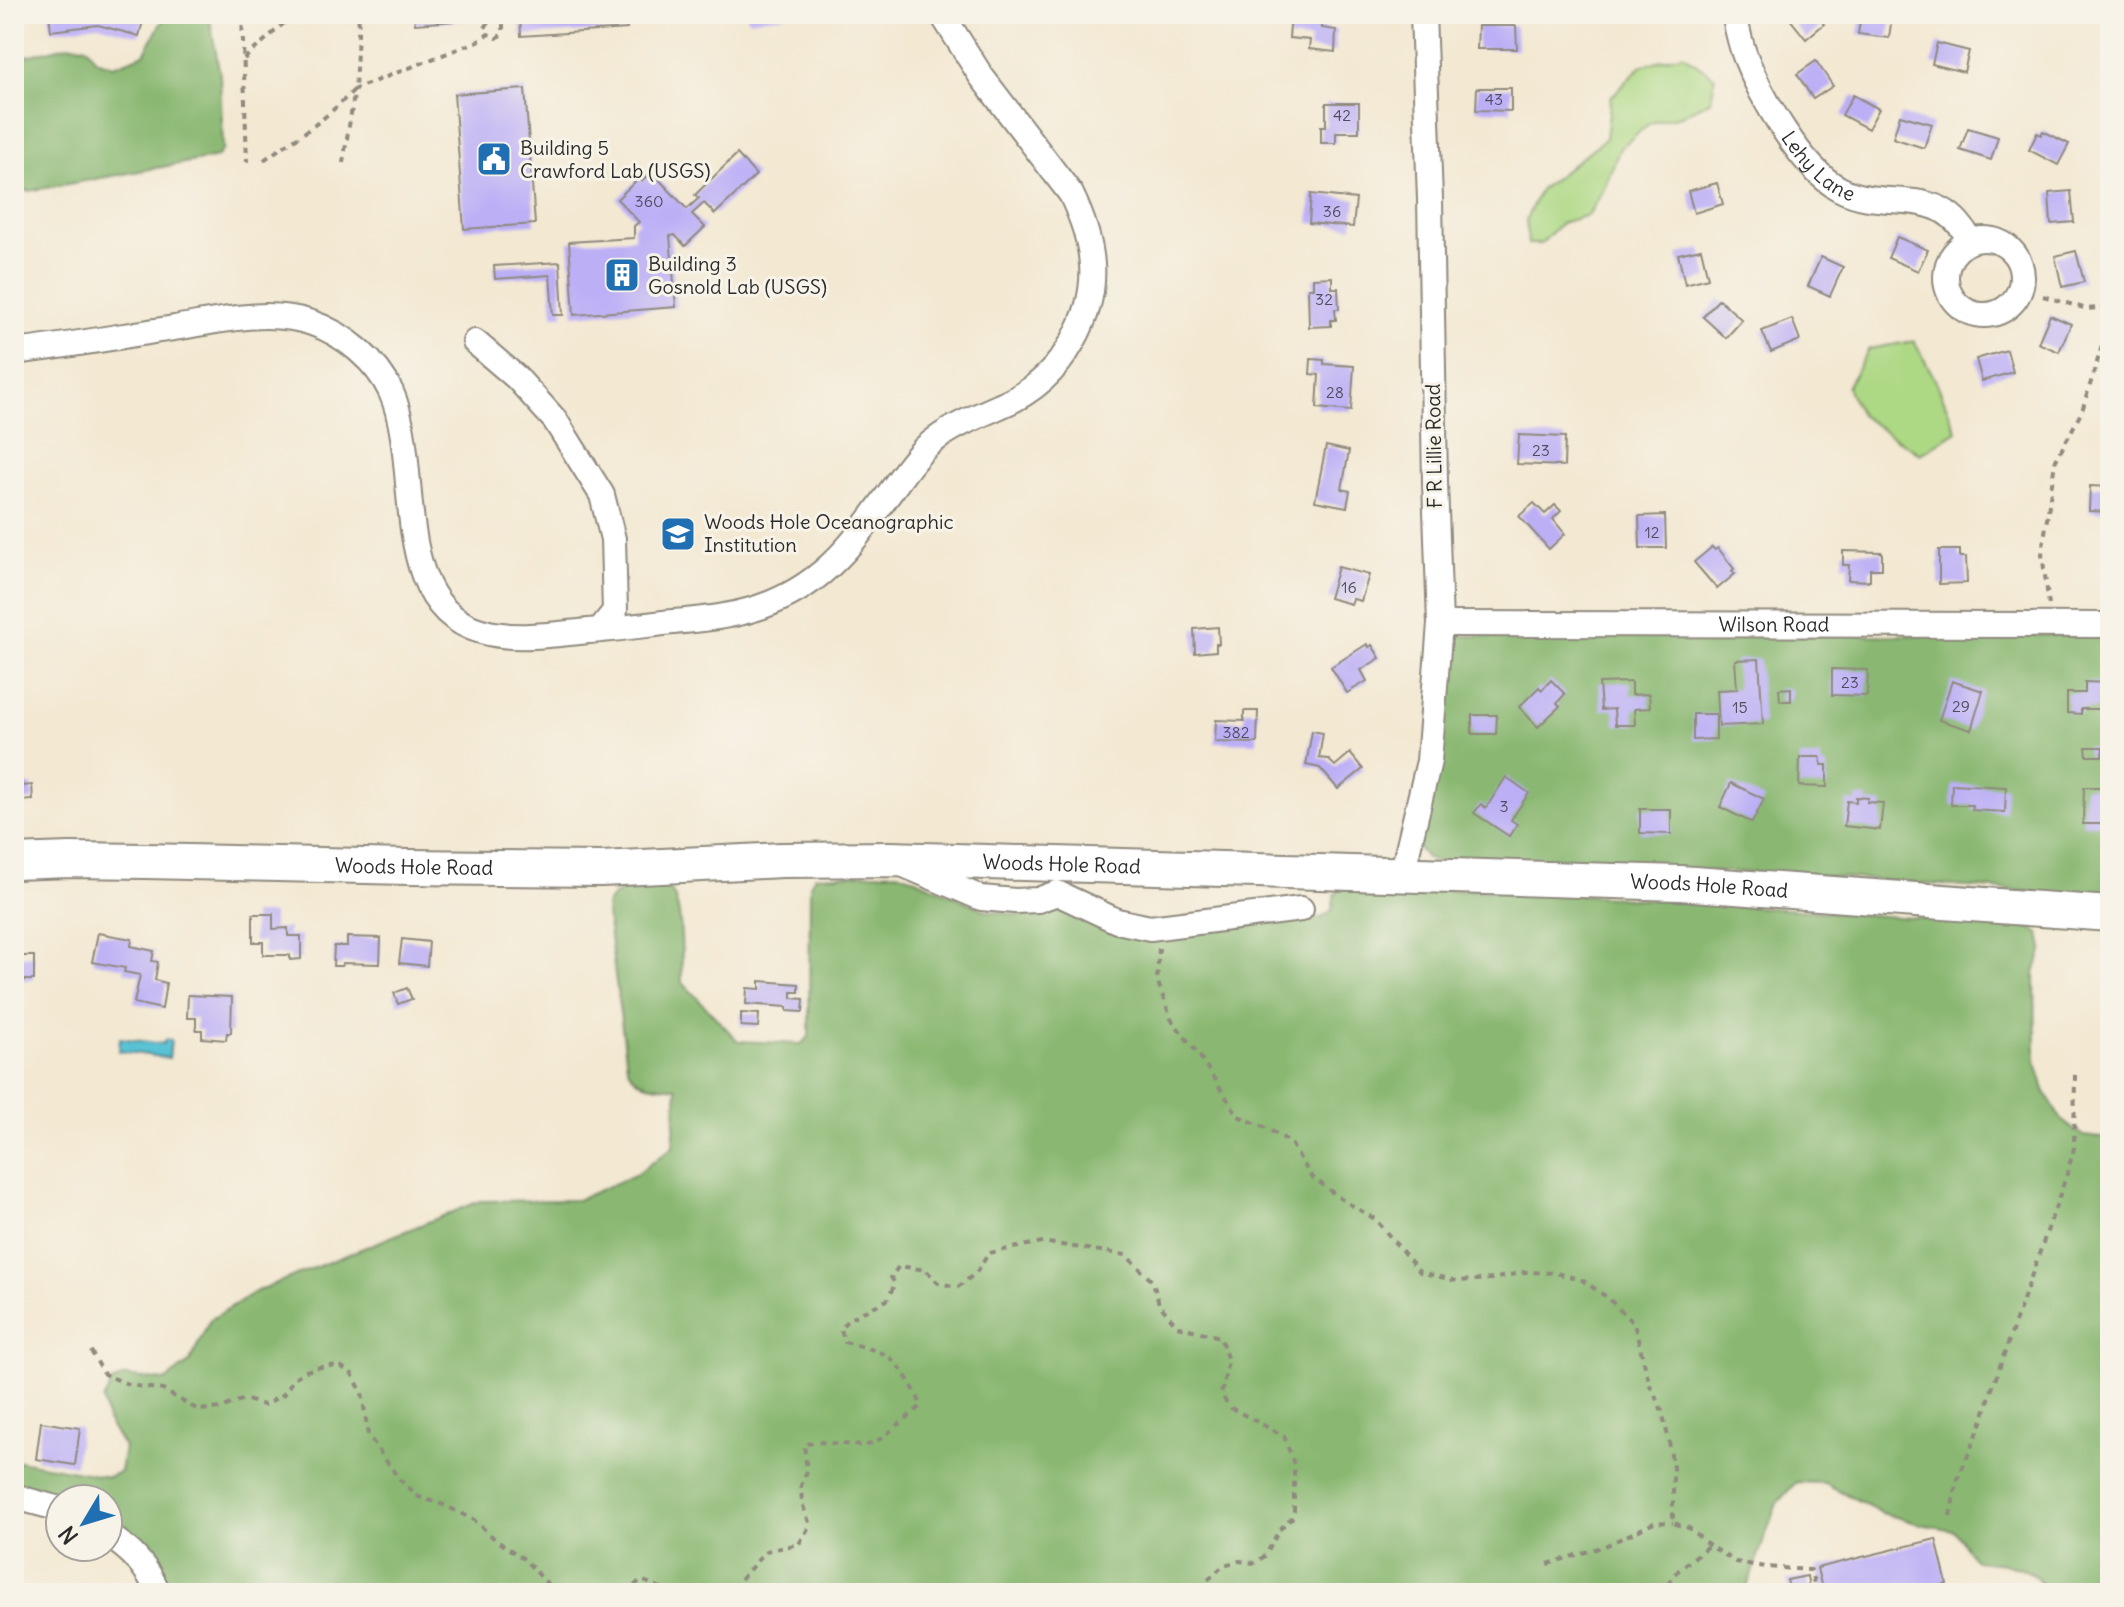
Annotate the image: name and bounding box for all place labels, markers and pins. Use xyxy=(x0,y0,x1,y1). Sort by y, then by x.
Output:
place label: Building 5 Crawford Lab (USGS) xyxy=(520,135,711,183)
public building icon: Building 5 Crawford Lab (USGS) xyxy=(475,140,513,178)
place label: Building 3 Gosnold Lab (USGS) xyxy=(648,251,827,299)
building icon: Building 3 Gosnold Lab (USGS) xyxy=(603,256,641,294)
place label: Woods Hole Oceanographic Institution xyxy=(704,509,954,557)
school or university icon: Woods Hole Oceanographic Institution xyxy=(659,515,697,553)

